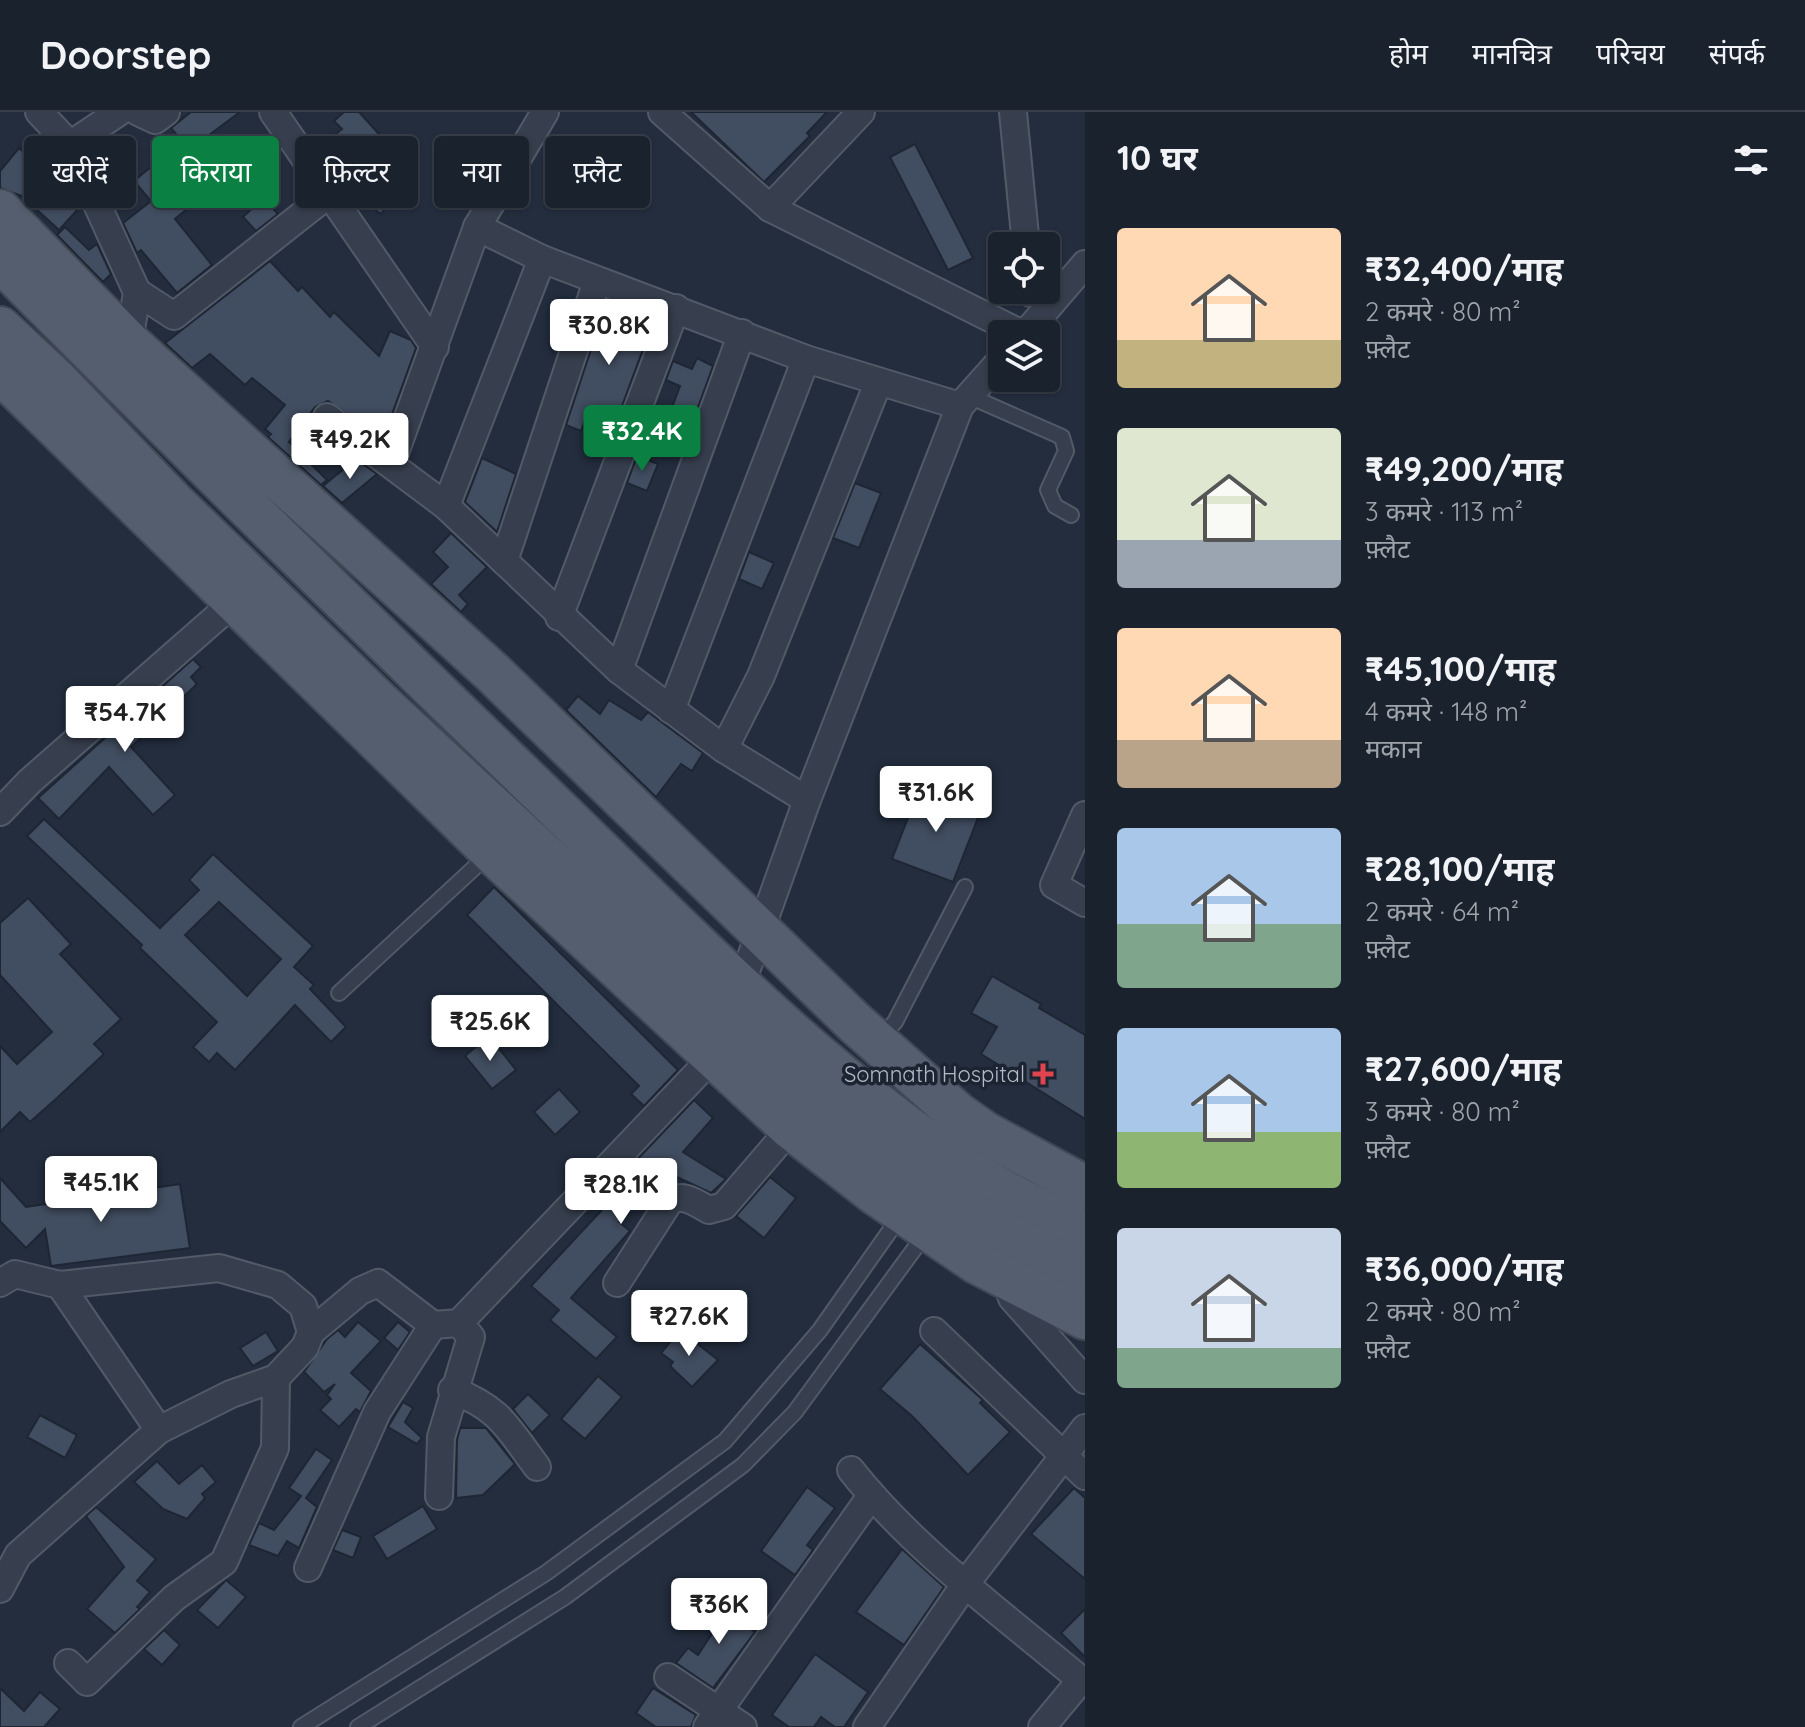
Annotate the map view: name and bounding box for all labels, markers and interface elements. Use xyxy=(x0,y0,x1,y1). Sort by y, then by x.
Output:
text: Doorstep xyxy=(40,31,211,79)
text: होम xyxy=(1389,36,1428,71)
text: मानचित्र xyxy=(1472,36,1552,71)
text: परिचय xyxy=(1596,36,1665,71)
text: संपर्क xyxy=(1709,36,1765,71)
chip: खरीदें xyxy=(24,136,136,208)
chip: किराया xyxy=(152,136,279,208)
chip: फ़िल्टर xyxy=(295,136,418,208)
chip: नया xyxy=(434,136,529,208)
chip: फ़्लैट xyxy=(545,136,650,208)
text: 10 घर xyxy=(1117,136,1198,179)
icon: filters xyxy=(1729,138,1773,182)
map controls xyxy=(988,232,1060,392)
button: locate xyxy=(988,232,1060,304)
text: ₹32,400/माह xyxy=(1365,247,1563,290)
icon: home xyxy=(1181,260,1277,356)
text: 2 कमरे · 80 m² xyxy=(1365,295,1520,328)
pin: ₹30.8K xyxy=(544,299,674,367)
text: ₹30.8K xyxy=(568,308,650,341)
button: layers xyxy=(988,320,1060,392)
text: फ़्लैट xyxy=(1365,332,1410,365)
pin: ₹32.4K xyxy=(577,405,707,473)
pin: ₹49.2K xyxy=(285,413,415,481)
text: ₹32.4K xyxy=(601,414,683,447)
text: ₹49.2K xyxy=(309,422,391,455)
text: ₹49,200/माह xyxy=(1365,447,1563,490)
icon: home xyxy=(1181,460,1277,556)
text: 3 कमरे · 113 m² xyxy=(1365,495,1523,528)
text: फ़्लैट xyxy=(1365,532,1410,565)
text: ₹45,100/माह xyxy=(1365,647,1556,690)
icon: home xyxy=(1181,660,1277,756)
pin: ₹54.7K xyxy=(60,686,190,754)
text: ₹54.7K xyxy=(84,695,166,728)
text: 4 कमरे · 148 m² xyxy=(1365,695,1527,728)
text: मकान xyxy=(1365,732,1422,765)
pin: ₹31.6K xyxy=(871,766,1001,834)
text: ₹31.6K xyxy=(898,775,974,808)
text: ₹28,100/माह xyxy=(1365,847,1554,890)
icon: home xyxy=(1181,860,1277,956)
text: 2 कमरे · 64 m² xyxy=(1365,895,1519,928)
text: फ़्लैट xyxy=(1365,932,1410,965)
pin: ₹25.6K xyxy=(425,995,555,1063)
text: ₹25.6K xyxy=(450,1004,531,1037)
text: ₹27,600/माह xyxy=(1365,1047,1561,1090)
place label: Somnath Hospital xyxy=(844,1060,1025,1088)
icon: home xyxy=(1181,1060,1277,1156)
marker: Somnath Hospital xyxy=(1032,1063,1054,1085)
text: 3 कमरे · 80 m² xyxy=(1365,1095,1520,1128)
text: फ़्लैट xyxy=(1365,1132,1410,1165)
pin: ₹45.1K xyxy=(36,1156,166,1224)
pin: ₹28.1K xyxy=(556,1158,686,1226)
text: ₹45.1K xyxy=(63,1165,139,1198)
text: ₹28.1K xyxy=(583,1167,659,1200)
text: ₹36,000/माह xyxy=(1365,1247,1564,1290)
icon: home xyxy=(1181,1260,1277,1356)
pin: ₹27.6K xyxy=(624,1290,754,1358)
text: 2 कमरे · 80 m² xyxy=(1365,1295,1520,1328)
text: ₹27.6K xyxy=(649,1299,729,1332)
text: फ़्लैट xyxy=(1365,1332,1410,1365)
pin: ₹36K xyxy=(672,1578,766,1646)
text: ₹36K xyxy=(689,1587,749,1620)

